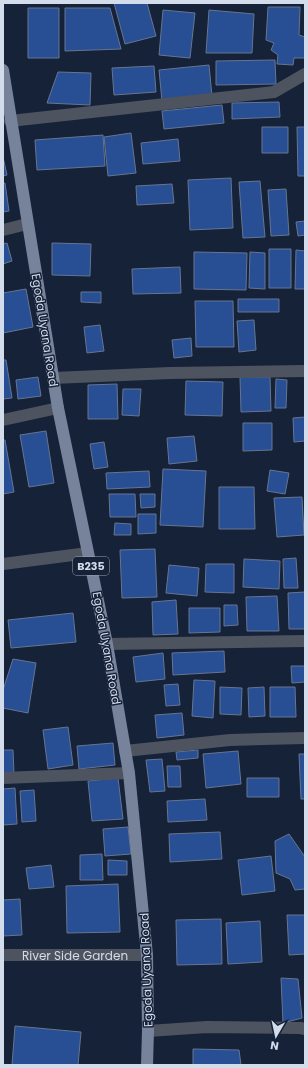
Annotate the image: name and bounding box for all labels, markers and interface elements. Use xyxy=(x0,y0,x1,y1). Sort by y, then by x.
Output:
street label: Egoda Uyana Road xyxy=(28,272,62,388)
road number: B235 xyxy=(73,557,109,575)
street label: Egoda Uyana Road xyxy=(89,590,125,706)
street label: Egoda Uyana Road xyxy=(136,912,156,1028)
street label: River Side Garden xyxy=(22,947,128,964)
north arrow xyxy=(256,1016,296,1056)
text: N xyxy=(269,1037,280,1054)

